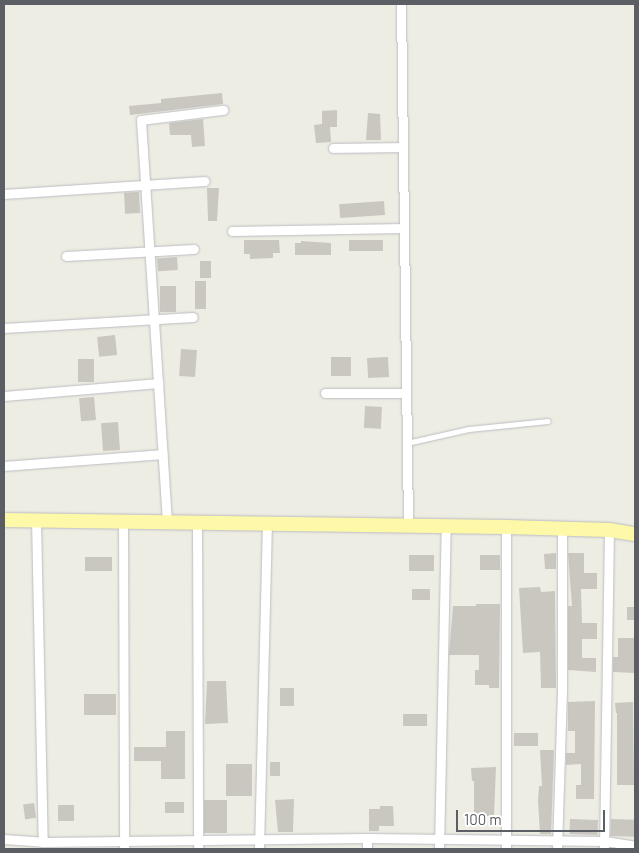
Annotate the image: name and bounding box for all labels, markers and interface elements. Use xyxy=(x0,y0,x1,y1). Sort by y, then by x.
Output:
scale bar xyxy=(459,800,608,832)
text: 100 m xyxy=(464,810,502,828)

